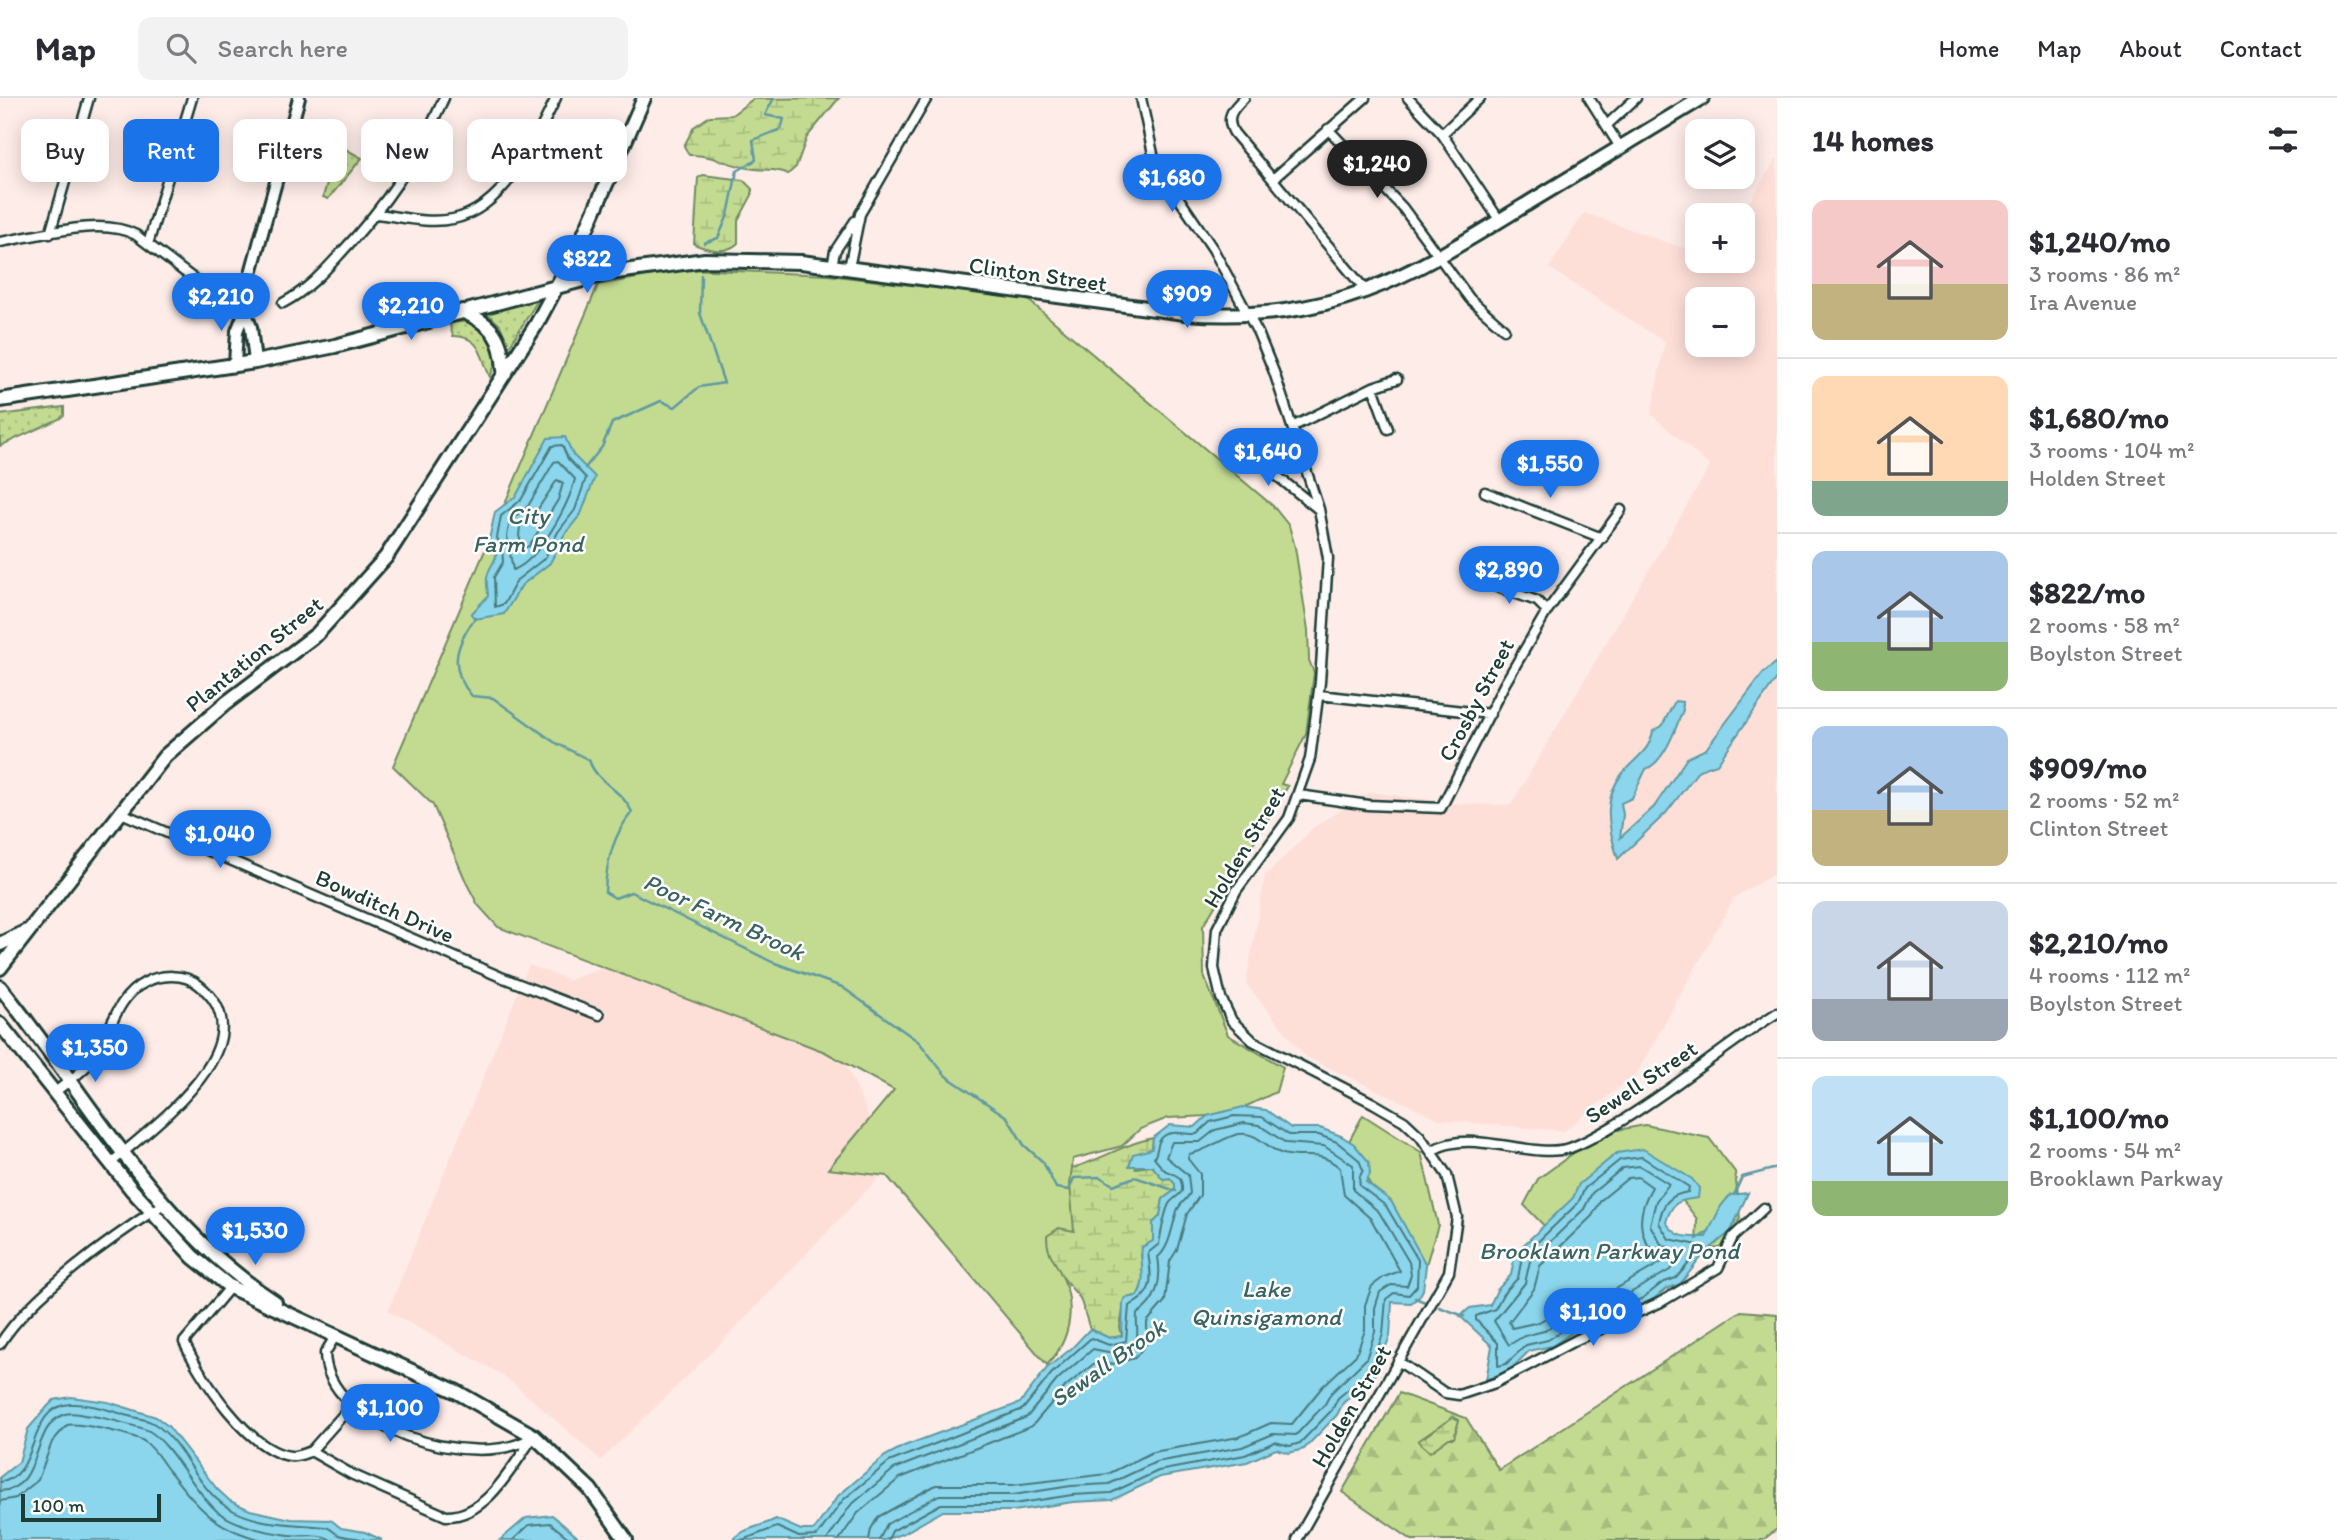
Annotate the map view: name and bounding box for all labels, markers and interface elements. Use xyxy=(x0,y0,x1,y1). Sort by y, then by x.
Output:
search box xyxy=(138,17,628,80)
text: Map xyxy=(35,29,96,68)
icon: search xyxy=(162,29,200,67)
text: Search here xyxy=(218,32,348,64)
text: Home xyxy=(1939,34,1999,63)
text: Map xyxy=(2037,34,2081,63)
text: About xyxy=(2119,34,2182,63)
text: Contact xyxy=(2220,34,2302,63)
chip: Buy xyxy=(21,119,109,182)
chip: Rent xyxy=(123,119,219,182)
chip: Filters xyxy=(233,119,347,182)
chip: New xyxy=(361,119,453,182)
chip: Apartment xyxy=(467,119,627,182)
map controls xyxy=(1685,119,1755,357)
button: layers xyxy=(1685,119,1755,189)
icon: filters xyxy=(2264,121,2302,159)
text: 14 homes xyxy=(1812,122,1934,159)
pin: $1,240 xyxy=(1320,140,1434,200)
text: $1,240 xyxy=(1343,149,1411,177)
pin: $1,680 xyxy=(1115,155,1229,214)
text: $1,680 xyxy=(1139,163,1205,191)
button: + xyxy=(1685,203,1755,273)
text: $1,240/mo xyxy=(2029,223,2171,260)
icon: home xyxy=(1868,228,1952,312)
pin: $822 xyxy=(546,236,628,295)
text: $822 xyxy=(563,244,611,272)
street label: Clinton Street xyxy=(967,250,1109,298)
text: 3 rooms · 86 m² xyxy=(2029,260,2181,288)
pin: $909 xyxy=(1146,271,1228,330)
pin: $2,210 xyxy=(164,274,278,333)
text: $909 xyxy=(1162,279,1212,307)
text: $2,210 xyxy=(188,282,254,310)
pin: $2,210 xyxy=(354,282,468,342)
button: − xyxy=(1685,287,1755,357)
text: Ira Avenue xyxy=(2029,288,2137,316)
text: $2,210 xyxy=(378,291,444,319)
text: $1,680/mo xyxy=(2029,399,2169,436)
icon: home xyxy=(1868,404,1952,488)
pin: $1,640 xyxy=(1211,428,1325,488)
text: 3 rooms · 104 m² xyxy=(2029,436,2194,464)
text: $1,640 xyxy=(1234,437,1302,465)
pin: $1,550 xyxy=(1493,440,1607,500)
text: $1,550 xyxy=(1517,449,1583,477)
text: Holden Street xyxy=(2029,464,2166,492)
water label: City Farm Pond xyxy=(473,501,585,558)
pin: $2,890 xyxy=(1452,546,1566,606)
text: $2,890 xyxy=(1475,555,1543,583)
text: $822/mo xyxy=(2029,574,2145,611)
icon: home xyxy=(1868,579,1952,663)
street label: Plantation Street xyxy=(180,590,329,718)
text: 2 rooms · 58 m² xyxy=(2029,611,2180,639)
street label: Crosby Street xyxy=(1432,634,1520,766)
text: Boylston Street xyxy=(2029,639,2182,667)
text: $909/mo xyxy=(2029,749,2147,786)
icon: home xyxy=(1868,754,1952,838)
street label: Holden Street xyxy=(1197,781,1291,913)
text: 2 rooms · 52 m² xyxy=(2029,786,2179,814)
pin: $1,040 xyxy=(163,810,277,870)
text: Clinton Street xyxy=(2029,814,2168,842)
text: $1,040 xyxy=(185,819,255,847)
street label: Bowditch Drive xyxy=(311,863,459,949)
water label: Poor Farm Brook xyxy=(639,867,811,967)
text: $2,210/mo xyxy=(2029,924,2168,961)
icon: home xyxy=(1868,929,1952,1013)
text: 4 rooms · 112 m² xyxy=(2029,961,2190,989)
text: Boylston Street xyxy=(2029,989,2182,1017)
pin: $1,350 xyxy=(38,1024,152,1084)
text: $1,350 xyxy=(62,1033,128,1061)
street label: Sewell Street xyxy=(1580,1034,1703,1130)
text: $1,100/mo xyxy=(2029,1099,2169,1136)
icon: home xyxy=(1868,1104,1952,1188)
text: 2 rooms · 54 m² xyxy=(2029,1136,2181,1164)
text: Brooklawn Parkway xyxy=(2029,1164,2223,1192)
pin: $1,530 xyxy=(198,1208,312,1267)
text: $1,530 xyxy=(222,1216,288,1244)
water label: Brooklawn Parkway Pond xyxy=(1479,1236,1741,1265)
water label: Lake Quinsigamond xyxy=(1191,1274,1343,1331)
pin: $1,100 xyxy=(1536,1288,1650,1348)
text: $1,100 xyxy=(1560,1297,1626,1325)
water label: Sewall Brook xyxy=(1045,1311,1172,1413)
street label: Holden Street xyxy=(1305,1340,1397,1472)
pin: $1,100 xyxy=(333,1384,447,1444)
text: $1,100 xyxy=(357,1393,423,1421)
scale bar xyxy=(21,1491,161,1523)
text: 100 m xyxy=(32,1494,84,1517)

